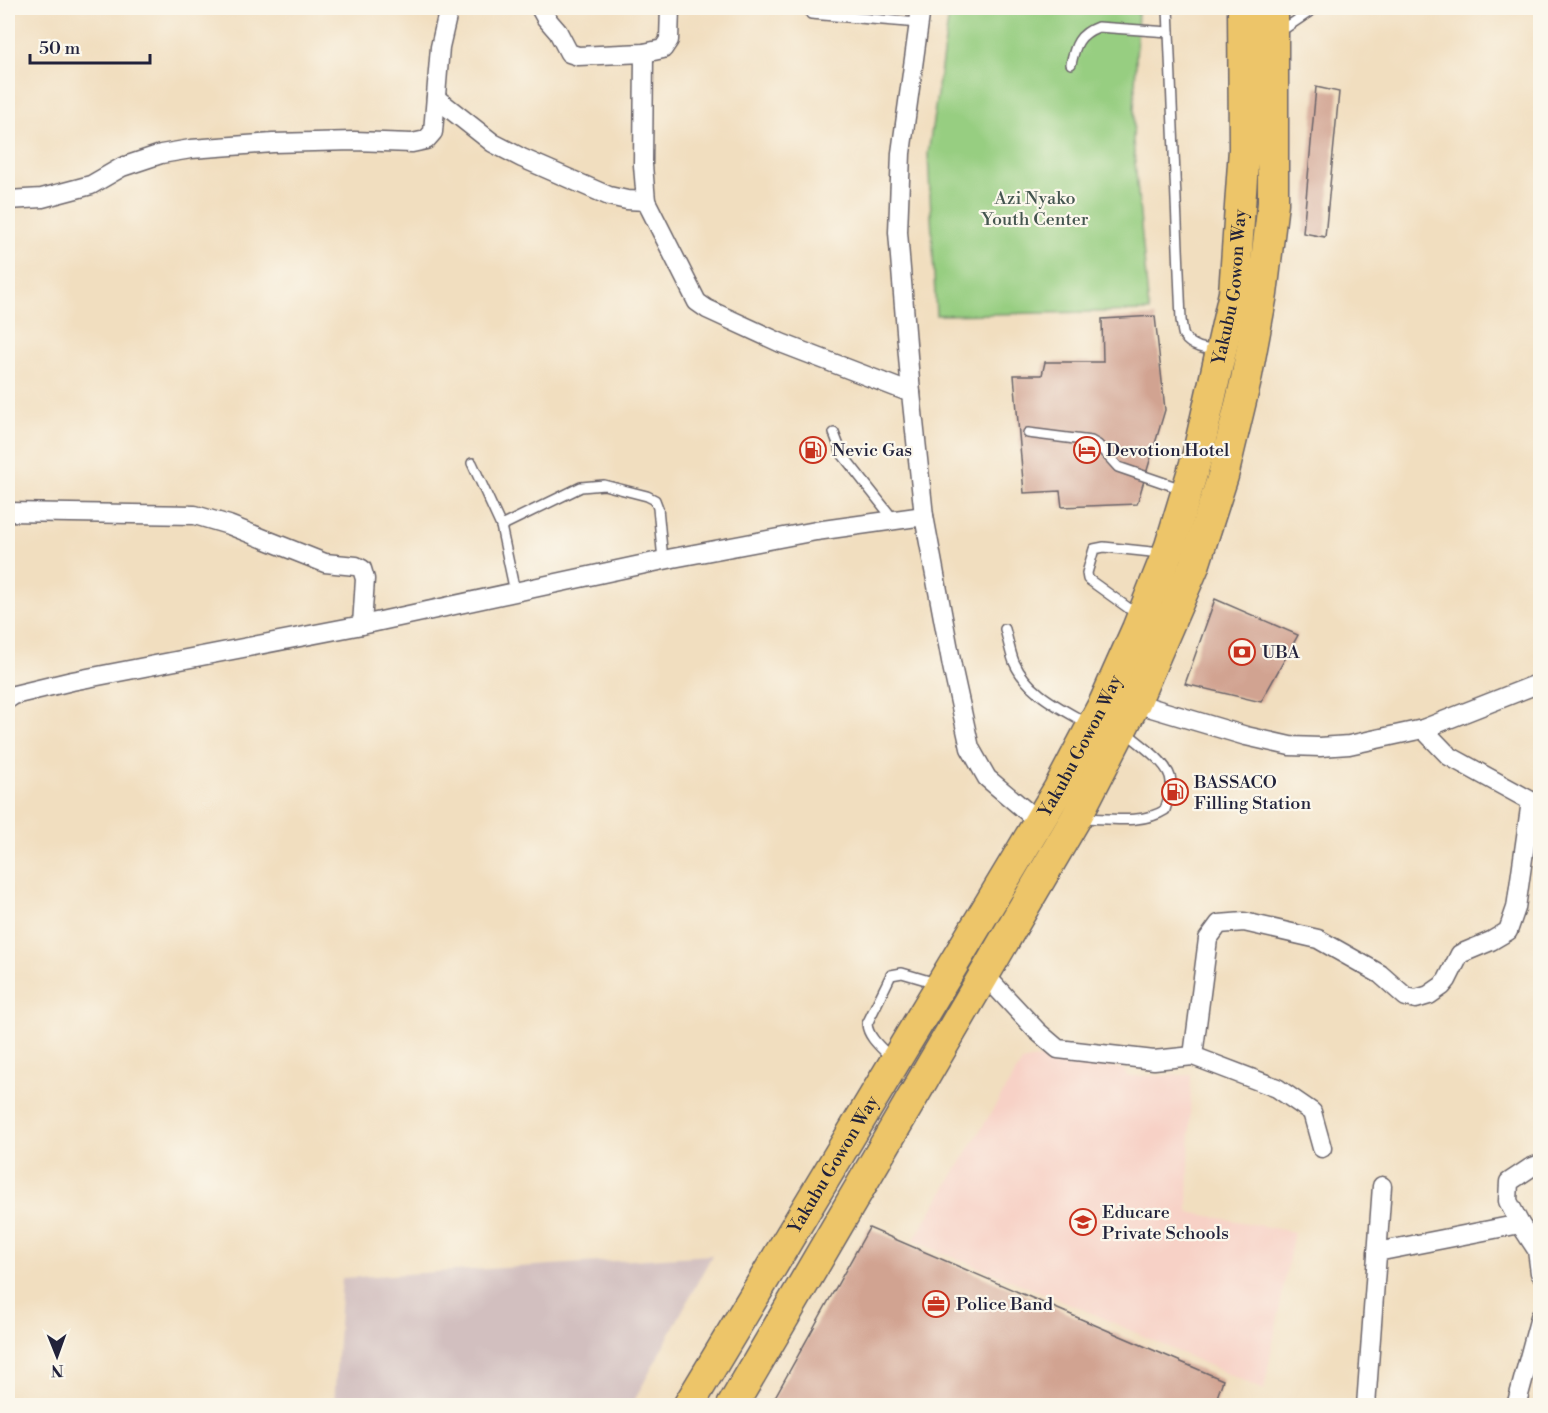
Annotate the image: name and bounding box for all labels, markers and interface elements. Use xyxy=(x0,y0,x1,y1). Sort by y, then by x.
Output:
scale bar xyxy=(30,27,150,65)
text: 50 m xyxy=(39,37,81,60)
park label: Azi Nyako Youth Center xyxy=(980,187,1089,231)
street label: Yakubu Gowon Way xyxy=(1206,208,1251,368)
fuel station icon: Nevic Gas xyxy=(798,435,828,465)
hotel icon: Devotion Hotel xyxy=(1072,435,1102,465)
place label: Nevic Gas xyxy=(832,439,912,462)
place label: Devotion Hotel xyxy=(1106,439,1230,462)
bank icon: UBA xyxy=(1227,637,1257,667)
place label: UBA xyxy=(1262,641,1300,664)
street label: Yakubu Gowon Way xyxy=(1033,671,1127,822)
place label: BASSACO Filling Station xyxy=(1193,771,1311,815)
fuel station icon: BASSACO Filling Station xyxy=(1160,777,1190,807)
street label: Yakubu Gowon Way xyxy=(782,1091,884,1238)
place label: Educare Private Schools xyxy=(1102,1201,1229,1245)
school or university icon: Educare Private Schools xyxy=(1068,1207,1098,1237)
office icon: Police Band xyxy=(921,1289,951,1319)
place label: Police Band xyxy=(956,1293,1054,1316)
north arrow xyxy=(27,1326,87,1386)
text: N xyxy=(50,1360,64,1380)

